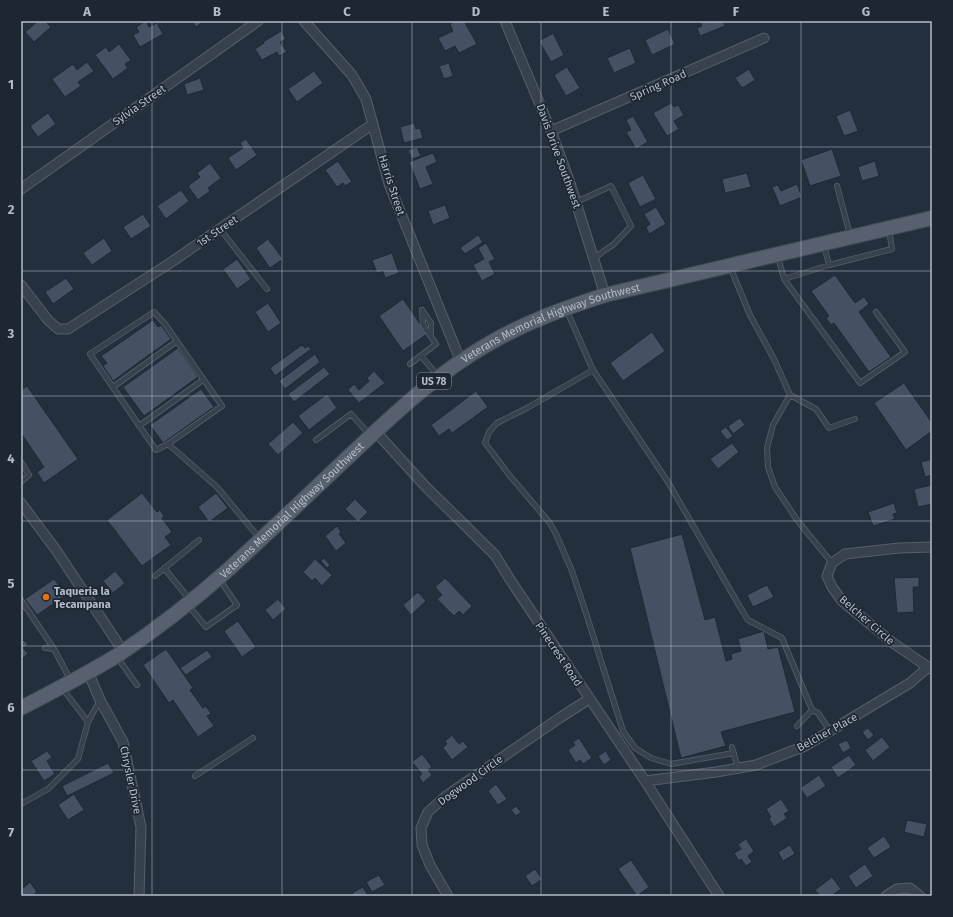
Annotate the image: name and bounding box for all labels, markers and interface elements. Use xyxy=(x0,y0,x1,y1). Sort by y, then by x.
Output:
text: A xyxy=(82,4,91,19)
text: B xyxy=(213,4,221,19)
text: C xyxy=(343,4,351,19)
text: D xyxy=(472,4,481,19)
text: E xyxy=(603,4,610,19)
text: F xyxy=(733,4,740,19)
text: G xyxy=(862,4,870,19)
street label: Spring Road xyxy=(628,67,688,104)
text: 1 xyxy=(8,77,14,92)
street label: Sylvia Street xyxy=(110,82,168,128)
street label: Davis Drive Southwest xyxy=(534,102,584,210)
street label: Harris Street xyxy=(376,153,407,217)
text: 2 xyxy=(8,202,15,217)
street label: 1st Street xyxy=(194,213,240,250)
street label: Veterans Memorial Highway Southwest xyxy=(459,281,641,366)
text: 3 xyxy=(7,326,15,341)
road number: US 78 xyxy=(417,373,451,389)
street label: Veterans Memorial Highway Southwest xyxy=(217,440,367,581)
text: 4 xyxy=(7,451,15,466)
text: 5 xyxy=(8,576,15,591)
place label: Taqueria la Tecampana xyxy=(54,585,111,611)
marker: Taqueria la Tecampana xyxy=(41,592,51,602)
street label: Belcher Circle xyxy=(837,593,897,648)
street label: Pinecrest Road xyxy=(532,620,585,689)
text: 6 xyxy=(7,700,15,715)
street label: Belcher Place xyxy=(795,710,860,754)
street label: Chrysler Drive xyxy=(117,745,144,815)
street label: Dogwood Circle xyxy=(435,752,505,808)
text: 7 xyxy=(8,825,14,840)

